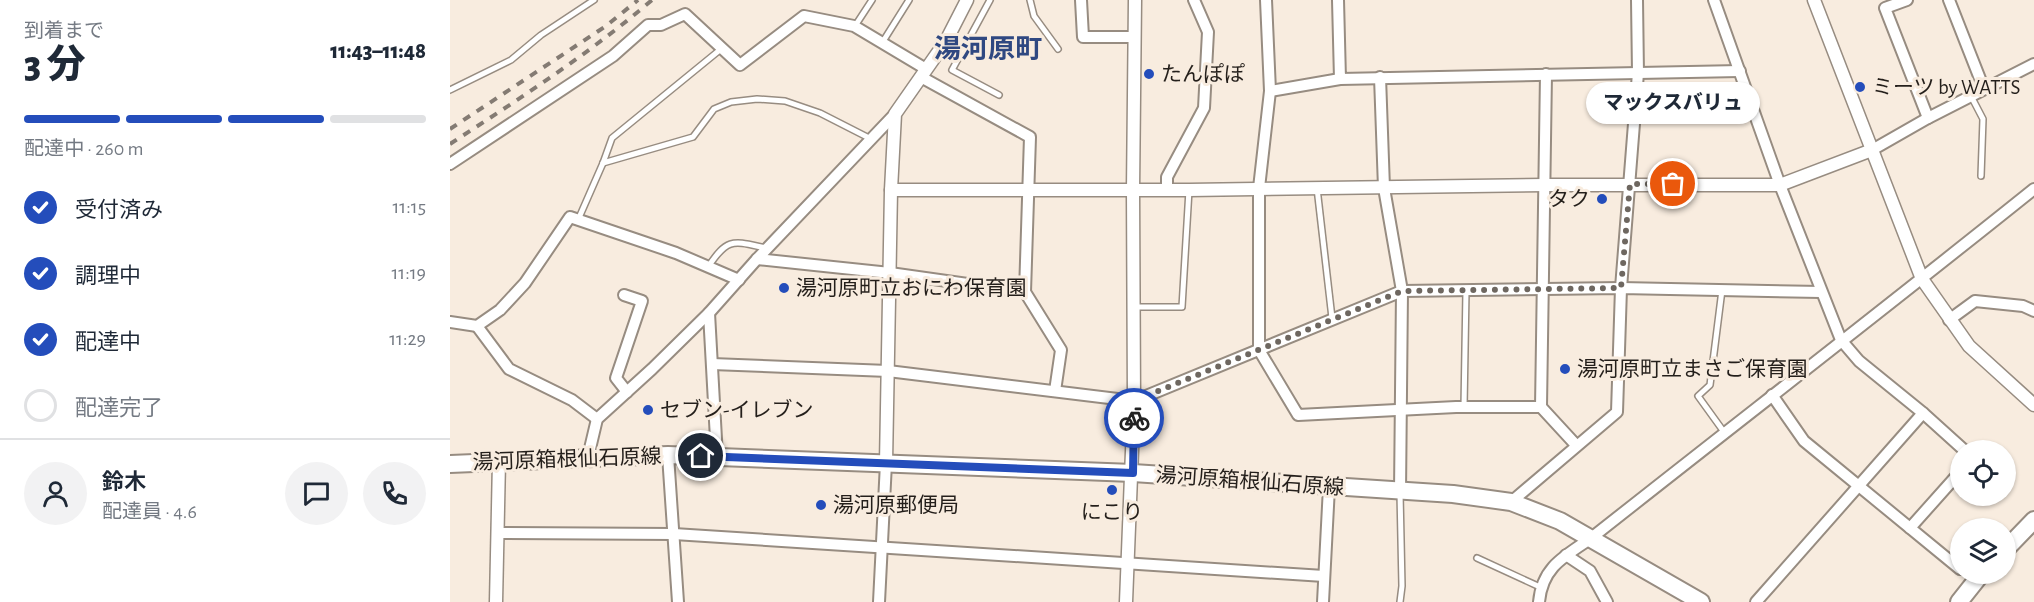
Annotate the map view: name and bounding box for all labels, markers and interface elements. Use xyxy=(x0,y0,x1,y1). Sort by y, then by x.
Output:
text: 到着まで xyxy=(24,21,104,41)
district label: 湯河原町 xyxy=(934,35,1042,63)
text: 11:43–11:48 xyxy=(330,40,426,62)
text: 3 分 xyxy=(24,46,86,85)
place label: たんぽぽ xyxy=(1161,62,1245,85)
marker: たんぽぽ xyxy=(1142,67,1156,81)
place label: ミーツ by WATTS xyxy=(1872,77,2020,98)
marker: ミーツ by WATTS xyxy=(1853,80,1867,94)
callout: マックスバリュ xyxy=(1586,82,1760,124)
text: マックスバリュ xyxy=(1603,93,1743,113)
text: 配達中 · 260 m xyxy=(24,139,144,159)
pin xyxy=(1647,158,1698,209)
icon: bag xyxy=(1656,167,1689,200)
place label: タク xyxy=(1548,188,1590,210)
icon: check xyxy=(24,191,57,224)
marker: タク xyxy=(1595,192,1609,206)
text: 11:15 xyxy=(392,197,426,217)
text: 受付済み xyxy=(75,199,163,221)
icon: check xyxy=(24,257,57,290)
text: 11:19 xyxy=(391,263,426,283)
text: 調理中 xyxy=(75,265,141,287)
place label: 湯河原町立おにわ保育園 xyxy=(796,277,1027,299)
marker: 湯河原町立おにわ保育園 xyxy=(777,281,791,295)
icon: check xyxy=(24,323,57,356)
text: 11:29 xyxy=(389,329,426,349)
text: 配達中 xyxy=(75,331,141,353)
place label: 湯河原町立まさご保育園 xyxy=(1577,358,1808,380)
marker: 湯河原町立まさご保育園 xyxy=(1558,362,1572,376)
courier xyxy=(1104,388,1164,448)
text: 配達完了 xyxy=(75,397,163,419)
place label: セブン-イレブン xyxy=(660,398,813,421)
icon: bike xyxy=(1118,402,1151,435)
marker: セブン-イレブン xyxy=(641,403,655,417)
pin xyxy=(675,430,726,481)
icon: home xyxy=(684,439,717,472)
map controls xyxy=(1950,440,2016,584)
button: locate xyxy=(1950,440,2016,506)
street label: 湯河原箱根仙石原線 xyxy=(472,445,662,473)
button: person xyxy=(24,462,87,525)
button: chat xyxy=(285,462,348,525)
button: phone xyxy=(363,462,426,525)
street label: 湯河原箱根仙石原線 xyxy=(1155,463,1345,499)
text: 鈴木 xyxy=(102,471,146,493)
marker: にこり xyxy=(1105,483,1119,497)
place label: 湯河原郵便局 xyxy=(833,494,959,516)
marker: 湯河原郵便局 xyxy=(814,498,828,512)
text: 配達員 · 4.6 xyxy=(102,502,197,522)
place label: にこり xyxy=(1081,502,1143,523)
button: layers xyxy=(1950,518,2016,584)

